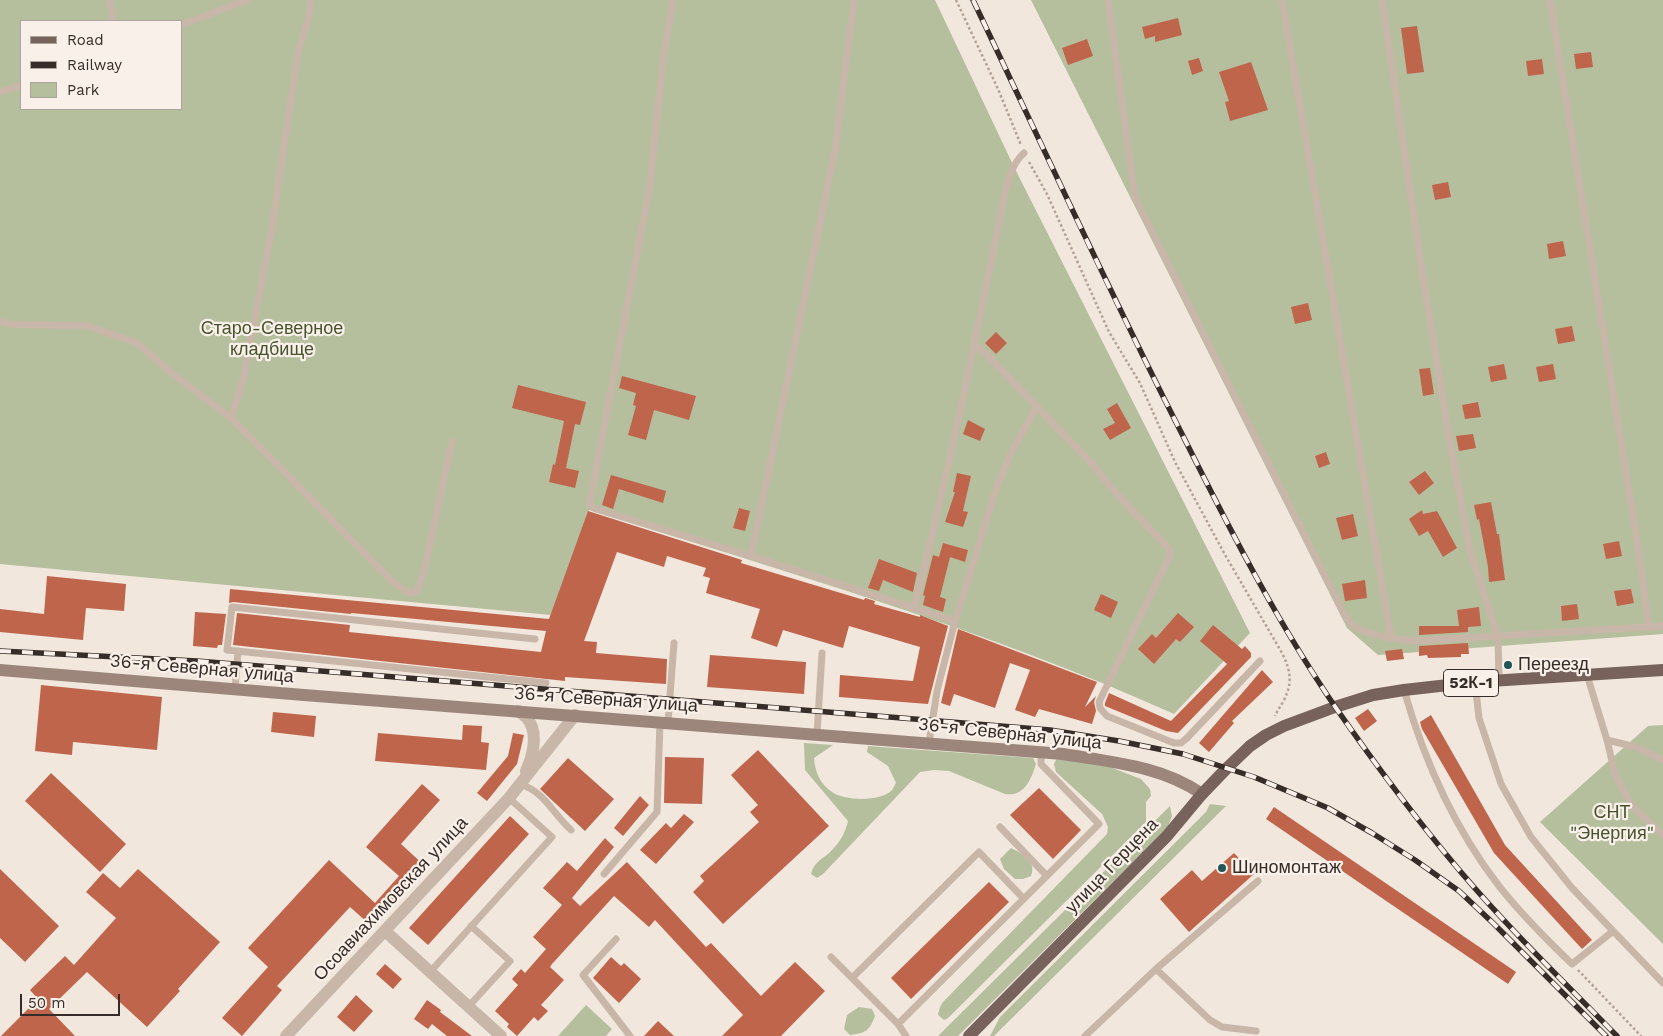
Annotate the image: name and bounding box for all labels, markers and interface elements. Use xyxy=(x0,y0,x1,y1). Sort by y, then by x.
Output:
legend xyxy=(20,20,182,110)
text: Road xyxy=(67,31,104,49)
text: Railway xyxy=(67,56,122,74)
text: Park xyxy=(67,81,99,99)
park label: Старо-Северное кладбище xyxy=(201,318,343,360)
street label: 36-я Северная улица xyxy=(109,650,295,688)
place label: Переезд xyxy=(1518,654,1589,676)
marker: Переезд xyxy=(1502,659,1514,671)
road number: 52К-1 xyxy=(1444,670,1498,696)
street label: 36-я Северная улица xyxy=(513,683,699,717)
street label: 36-я Северная улица xyxy=(917,714,1103,754)
park label: СНТ "Энергия" xyxy=(1570,802,1654,844)
street label: Осоавиахимовская улица xyxy=(309,813,473,985)
street label: улица Герцена xyxy=(1061,814,1163,918)
place label: Шиномонтаж xyxy=(1232,857,1341,879)
marker: Шиномонтаж xyxy=(1216,862,1228,874)
scale bar xyxy=(22,984,122,1016)
text: 50 m xyxy=(28,994,65,1012)

